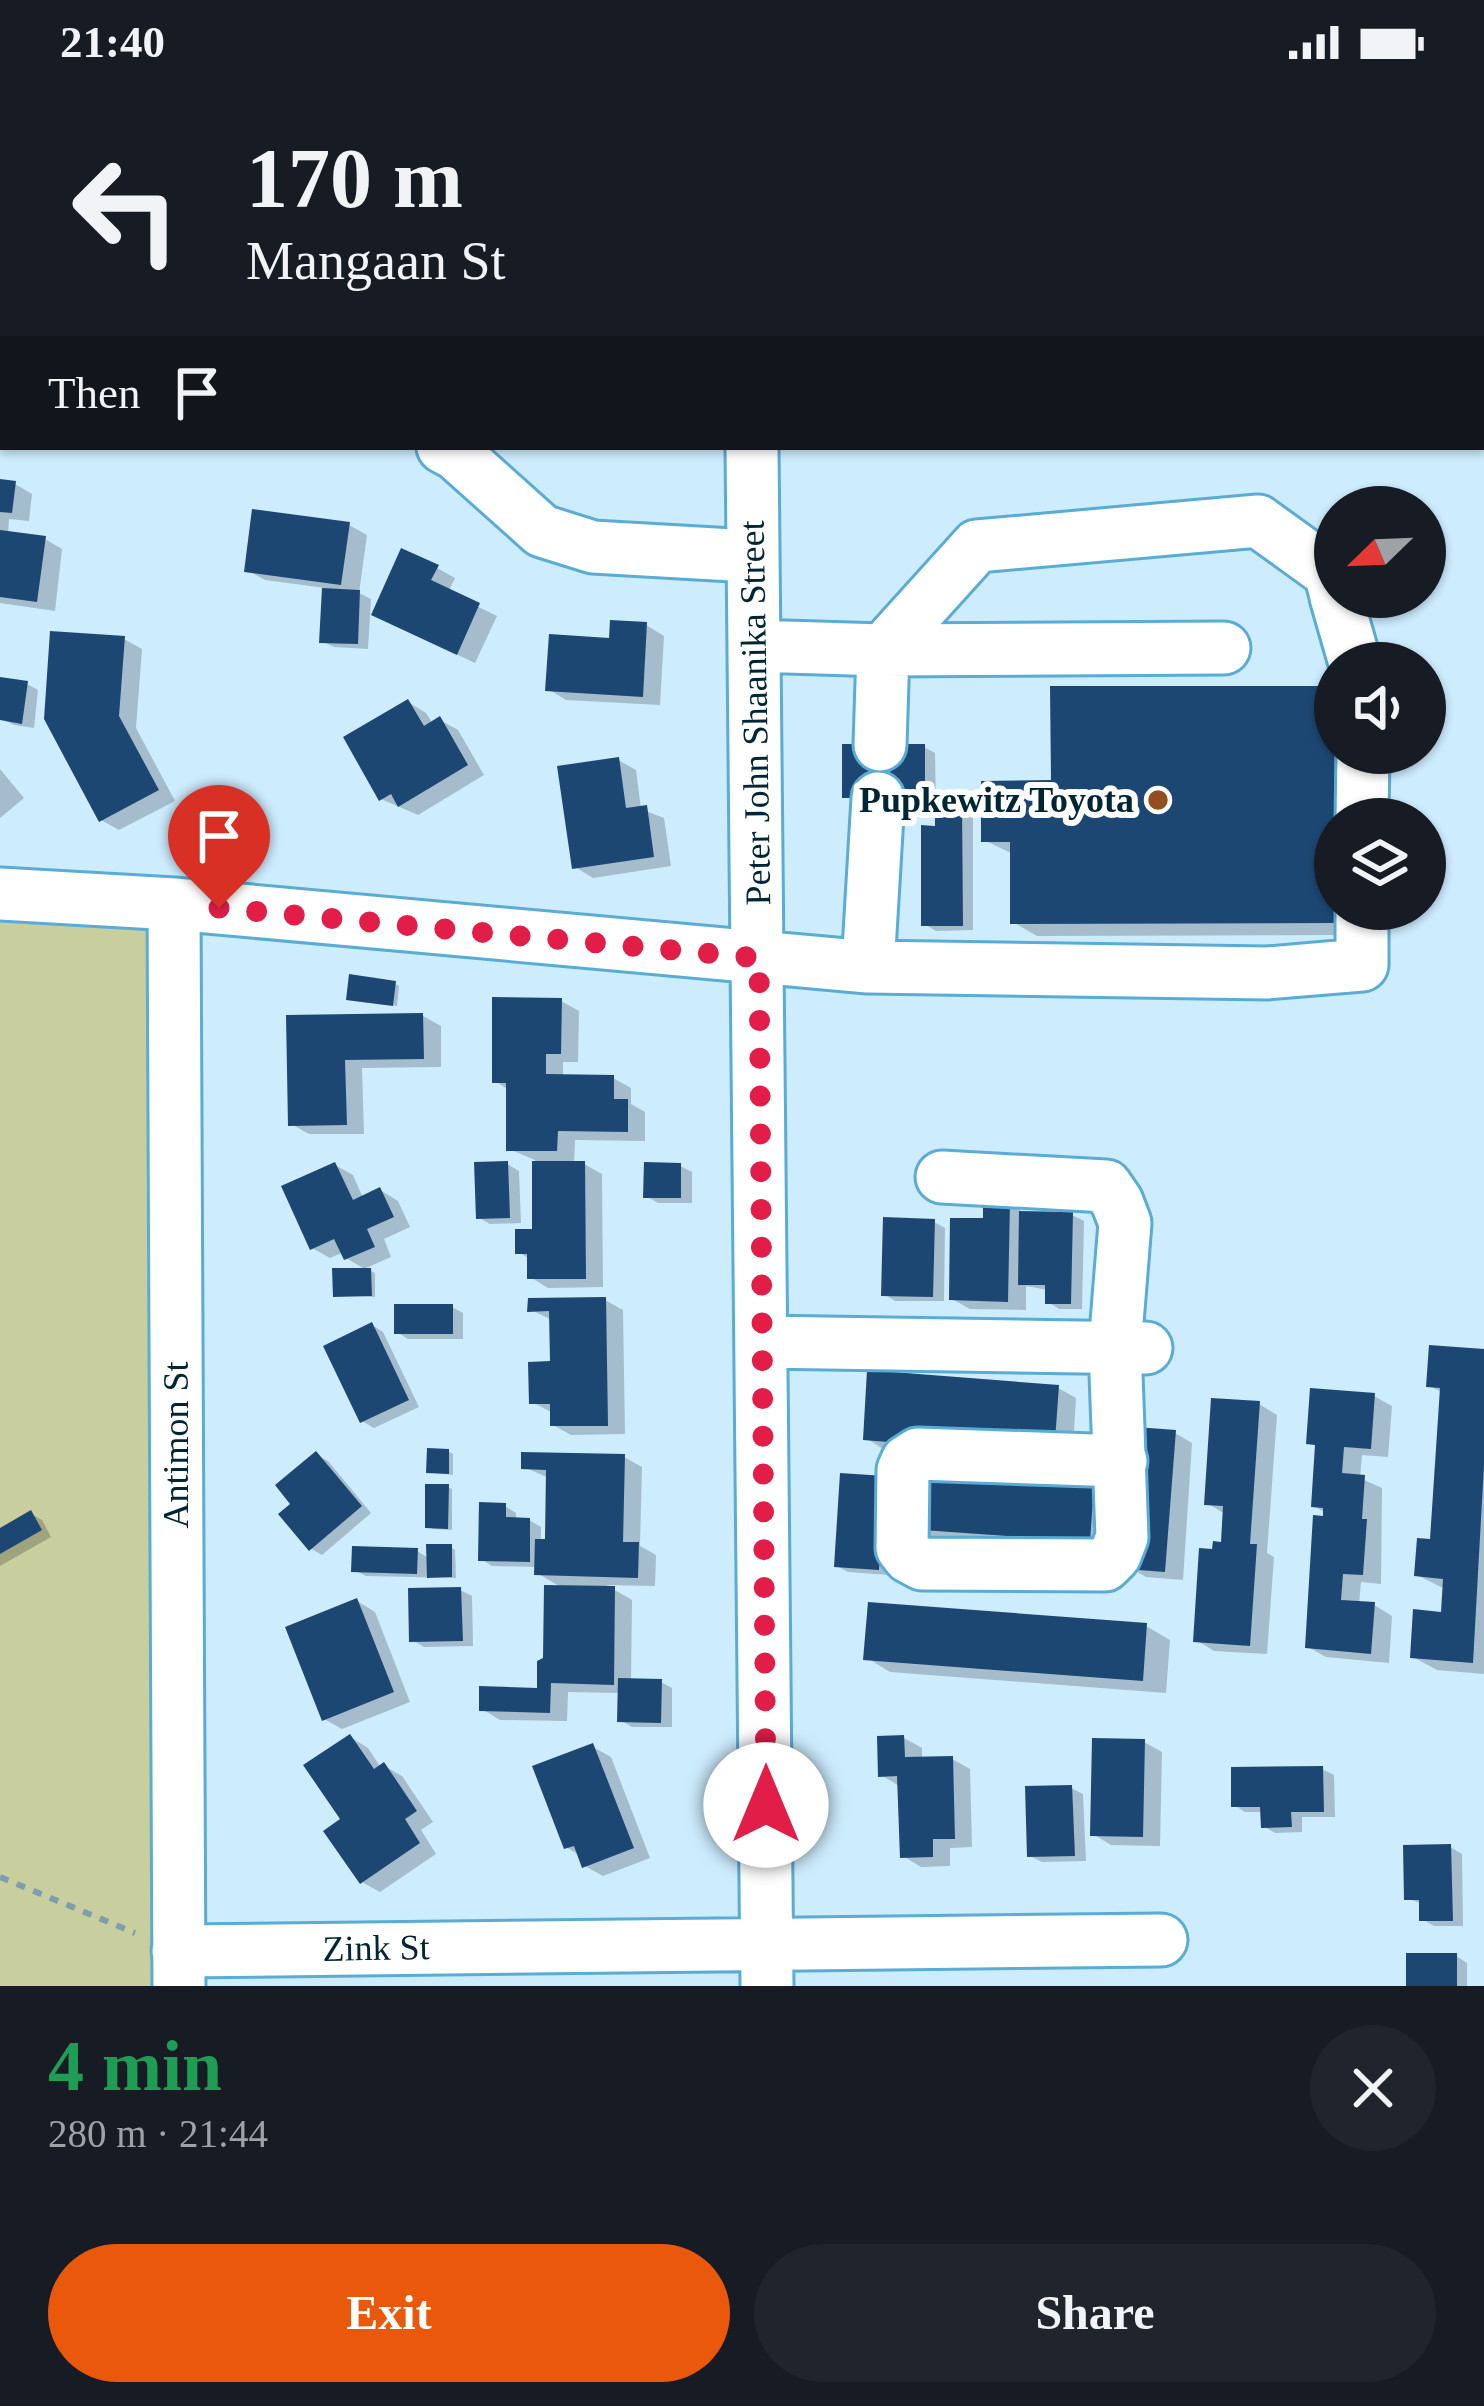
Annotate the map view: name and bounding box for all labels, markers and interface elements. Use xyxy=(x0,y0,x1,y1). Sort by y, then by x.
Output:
text: 21:40 xyxy=(60,17,165,67)
icon: left xyxy=(48,132,204,288)
text: 170 m xyxy=(246,132,463,225)
text: Mangaan St xyxy=(246,231,505,291)
icon: arrive xyxy=(164,360,230,426)
text: Then xyxy=(48,368,140,418)
north arrow xyxy=(1314,486,1446,618)
map controls xyxy=(1314,486,1446,930)
street label: Peter John Shaanika Street xyxy=(732,520,778,906)
button: sound xyxy=(1314,642,1446,774)
place label: Pupkewitz Toyota xyxy=(859,780,1134,820)
pin xyxy=(168,785,270,908)
marker: Pupkewitz Toyota xyxy=(1145,787,1171,813)
button: layers xyxy=(1314,798,1446,930)
icon: arrive xyxy=(186,803,252,869)
street label: Antimon St xyxy=(156,1361,196,1529)
position arrow xyxy=(703,1742,829,1868)
street label: Zink St xyxy=(322,1927,430,1969)
button: close xyxy=(1310,2025,1436,2151)
text: 4 min xyxy=(48,2026,222,2106)
text: 280 m · 21:44 xyxy=(48,2112,268,2155)
button: Exit xyxy=(48,2244,730,2382)
button: Share xyxy=(754,2244,1436,2382)

